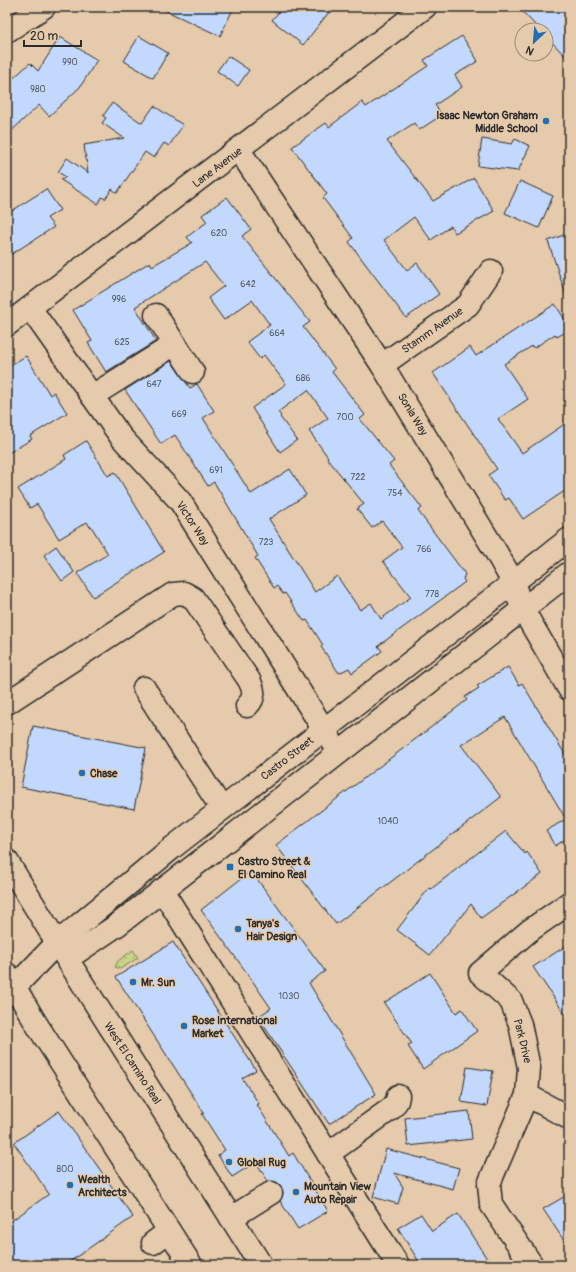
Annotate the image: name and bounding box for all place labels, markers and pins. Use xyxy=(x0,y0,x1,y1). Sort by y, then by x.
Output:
place label: Isaac Newton Graham Middle School xyxy=(436,109,538,135)
marker: Isaac Newton Graham Middle School xyxy=(541,116,551,126)
place label: Chase xyxy=(90,767,118,780)
marker: Chase xyxy=(77,768,87,778)
place label: Castro Street & El Camino Real xyxy=(238,855,310,881)
marker: Castro Street & El Camino Real xyxy=(225,862,235,872)
place label: Tanya's Hair Design xyxy=(245,917,297,943)
marker: Tanya's Hair Design xyxy=(233,924,243,934)
place label: Mr. Sun xyxy=(141,976,175,989)
marker: Mr. Sun xyxy=(128,977,138,987)
place label: Rose International Market xyxy=(192,1014,278,1040)
marker: Rose International Market xyxy=(179,1021,189,1031)
place label: Global Rug xyxy=(237,1156,286,1169)
marker: Global Rug xyxy=(224,1157,234,1167)
place label: Wealth Architects xyxy=(78,1173,127,1199)
marker: Wealth Architects xyxy=(65,1180,75,1190)
place label: Mountain View Auto Repair xyxy=(304,1180,371,1206)
marker: Mountain View Auto Repair xyxy=(291,1187,301,1197)

